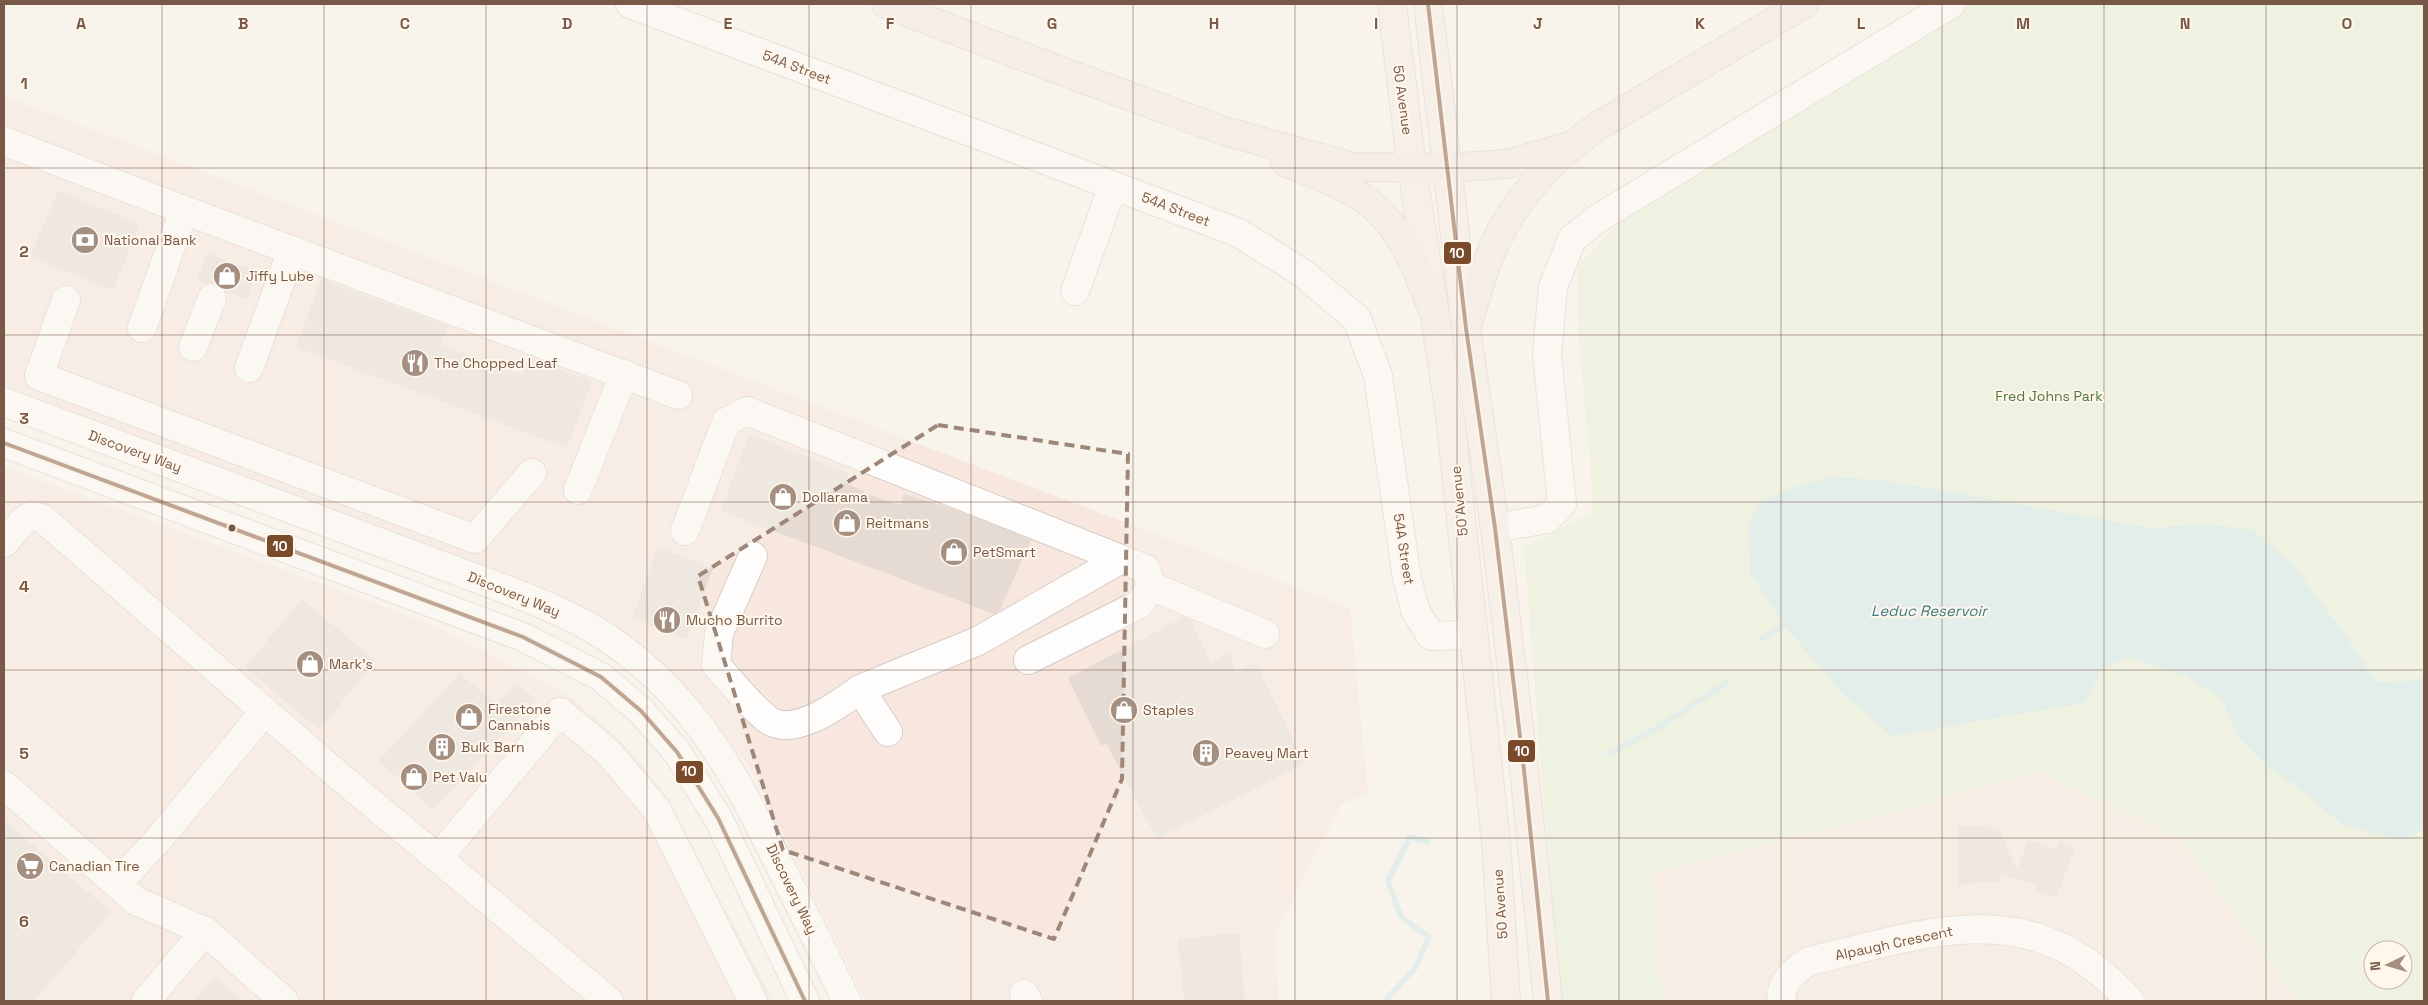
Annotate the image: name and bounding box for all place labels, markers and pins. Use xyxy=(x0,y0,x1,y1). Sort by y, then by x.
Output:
bank icon: National Bank xyxy=(70,225,100,255)
place label: National Bank xyxy=(104,231,197,249)
shop icon: Jiffy Lube xyxy=(212,261,242,291)
place label: Jiffy Lube xyxy=(246,267,314,285)
restaurant icon: The Chopped Leaf xyxy=(400,348,430,378)
place label: The Chopped Leaf xyxy=(434,354,558,372)
shop icon: Dollarama xyxy=(768,482,798,512)
place label: Dollarama xyxy=(802,488,868,506)
shop icon: Reitmans xyxy=(832,508,862,538)
place label: Reitmans xyxy=(866,514,929,532)
unlabelled marker xyxy=(227,523,237,533)
shop icon: PetSmart xyxy=(939,537,969,567)
place label: PetSmart xyxy=(973,543,1036,561)
restaurant icon: Mucho Burrito xyxy=(652,605,682,635)
place label: Mucho Burrito xyxy=(686,611,783,629)
shop icon: Mark's xyxy=(295,649,325,679)
place label: Mark's xyxy=(329,655,373,673)
shop icon: Staples xyxy=(1109,695,1139,725)
place label: Firestone Cannabis xyxy=(488,700,551,734)
place label: Staples xyxy=(1143,701,1194,719)
shop icon: Firestone Cannabis xyxy=(454,702,484,732)
building icon: Bulk Barn xyxy=(427,732,457,762)
place label: Bulk Barn xyxy=(461,738,525,756)
building icon: Peavey Mart xyxy=(1191,738,1221,768)
place label: Peavey Mart xyxy=(1225,744,1309,762)
shop icon: Pet Valu xyxy=(399,762,429,792)
place label: Pet Valu xyxy=(433,768,487,786)
supermarket icon: Canadian Tire xyxy=(15,851,45,881)
place label: Canadian Tire xyxy=(49,857,140,875)

